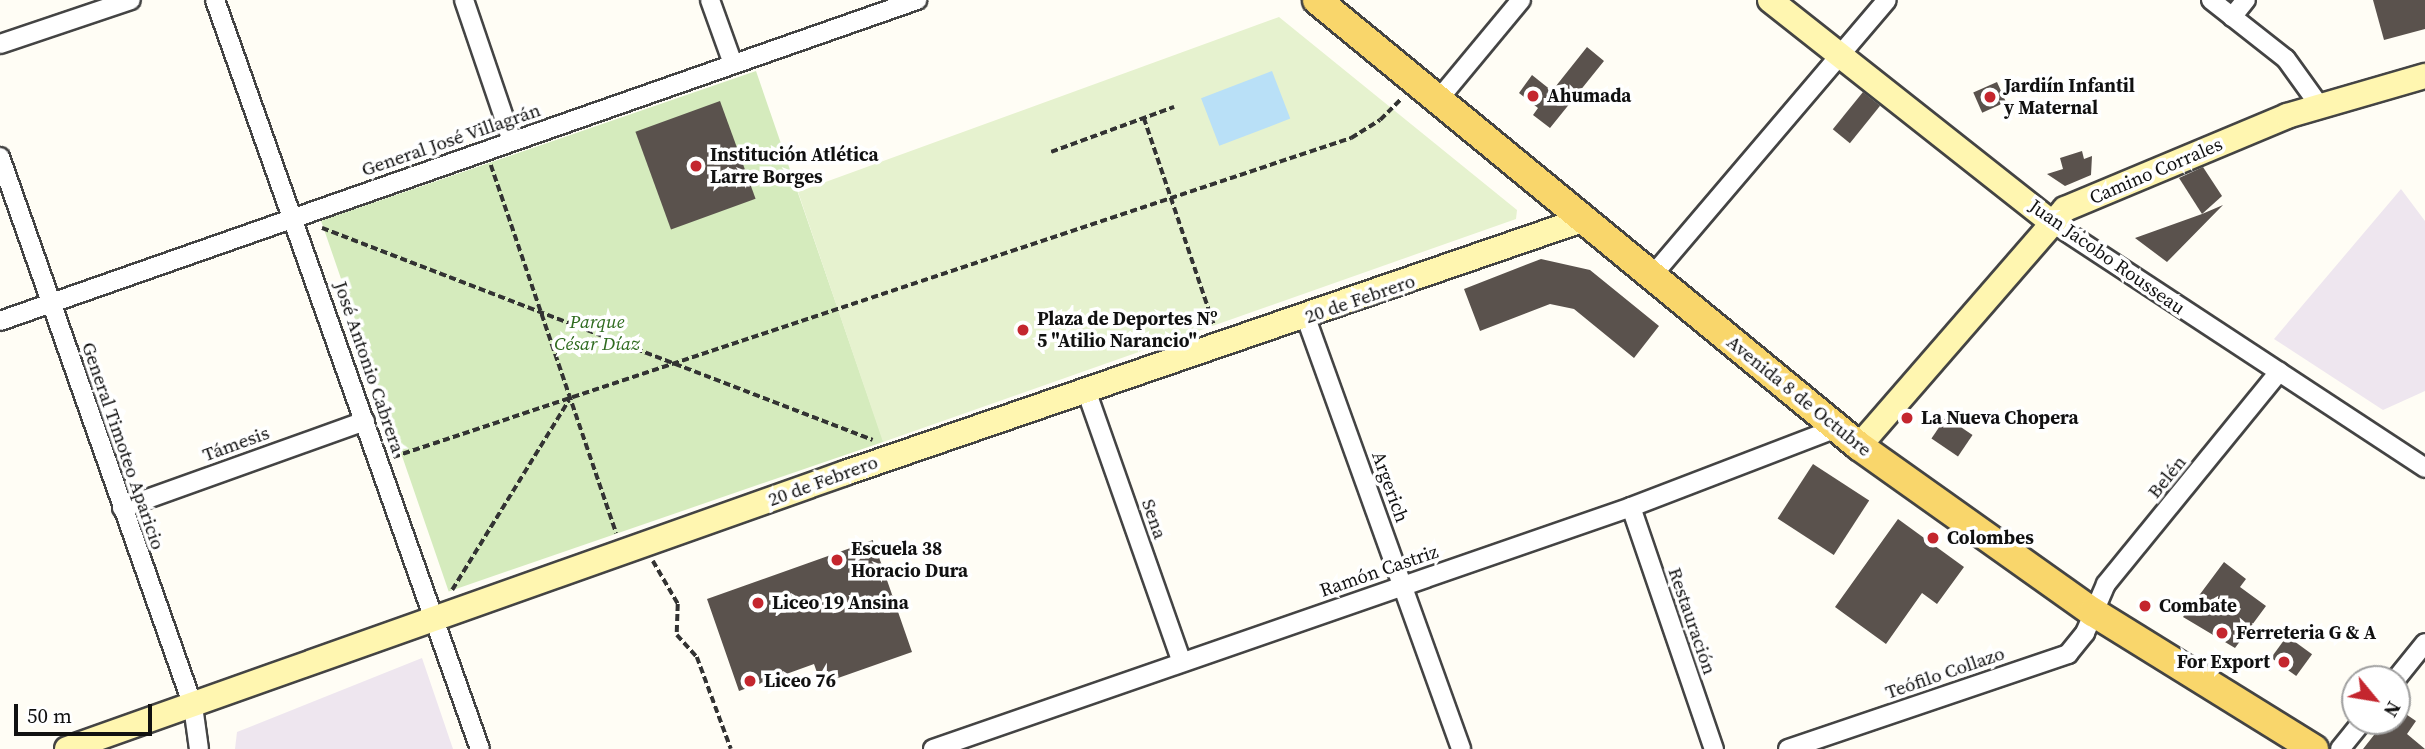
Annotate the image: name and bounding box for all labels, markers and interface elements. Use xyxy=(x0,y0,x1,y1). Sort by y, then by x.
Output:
place label: Jardiín Infantil y Maternal xyxy=(2004,75,2135,119)
place label: Ahumada xyxy=(1547,85,1631,107)
marker: Ahumada xyxy=(1525,88,1541,104)
marker: Jardiín Infantil y Maternal xyxy=(1982,89,1998,105)
street label: General José Villagrán xyxy=(358,99,544,181)
street label: Camino Corrales xyxy=(2086,133,2226,209)
place label: Institución Atlética Larre Borges xyxy=(710,144,879,188)
marker: Institución Atlética Larre Borges xyxy=(688,158,704,174)
street label: Juan Jacobo Rousseau xyxy=(2025,195,2189,319)
street label: 20 de Febrero xyxy=(1302,270,1418,328)
street label: José Antonio Cabrera xyxy=(329,278,409,456)
place label: Plaza de Deportes Nº 5 "Atilio Narancio" xyxy=(1037,308,1218,352)
park label: Parque César Díaz xyxy=(554,311,640,355)
marker: Plaza de Deportes Nº 5 "Atilio Narancio" xyxy=(1015,322,1031,338)
street label: Avenida 8 de Octubre xyxy=(1722,331,1876,461)
street label: General Timoteo Aparicio xyxy=(77,339,169,553)
place label: La Nueva Chopera xyxy=(1921,407,2079,429)
marker: La Nueva Chopera xyxy=(1899,410,1915,426)
street label: Támesis xyxy=(200,421,272,467)
street label: Argerich xyxy=(1367,448,1413,526)
street label: 20 de Febrero xyxy=(765,451,881,511)
street label: Belén xyxy=(2143,451,2191,503)
street label: Sena xyxy=(1137,496,1171,542)
place label: Colombes xyxy=(1947,527,2034,549)
marker: Colombes xyxy=(1925,530,1941,546)
place label: Escuela 38 Horacio Dura xyxy=(851,538,968,582)
street label: Ramón Castriz xyxy=(1317,540,1441,602)
marker: Escuela 38 Horacio Dura xyxy=(829,552,845,568)
street label: Restauración xyxy=(1663,565,1721,677)
place label: Liceo 19 Ansina xyxy=(772,592,909,614)
marker: Liceo 19 Ansina xyxy=(750,595,766,611)
place label: Combate xyxy=(2159,595,2237,617)
marker: Combate xyxy=(2137,598,2153,614)
place label: Ferreteria G & A xyxy=(2236,622,2376,644)
marker: Ferreteria G & A xyxy=(2214,625,2230,641)
street label: Teófilo Collazo xyxy=(1882,642,2008,704)
place label: For Export xyxy=(2177,651,2270,673)
marker: For Export xyxy=(2276,654,2292,670)
north arrow xyxy=(2341,665,2411,735)
place label: Liceo 76 xyxy=(764,670,836,692)
marker: Liceo 76 xyxy=(742,673,758,689)
scale bar xyxy=(18,690,156,734)
text: N xyxy=(2378,697,2407,722)
text: 50 m xyxy=(27,701,72,730)

